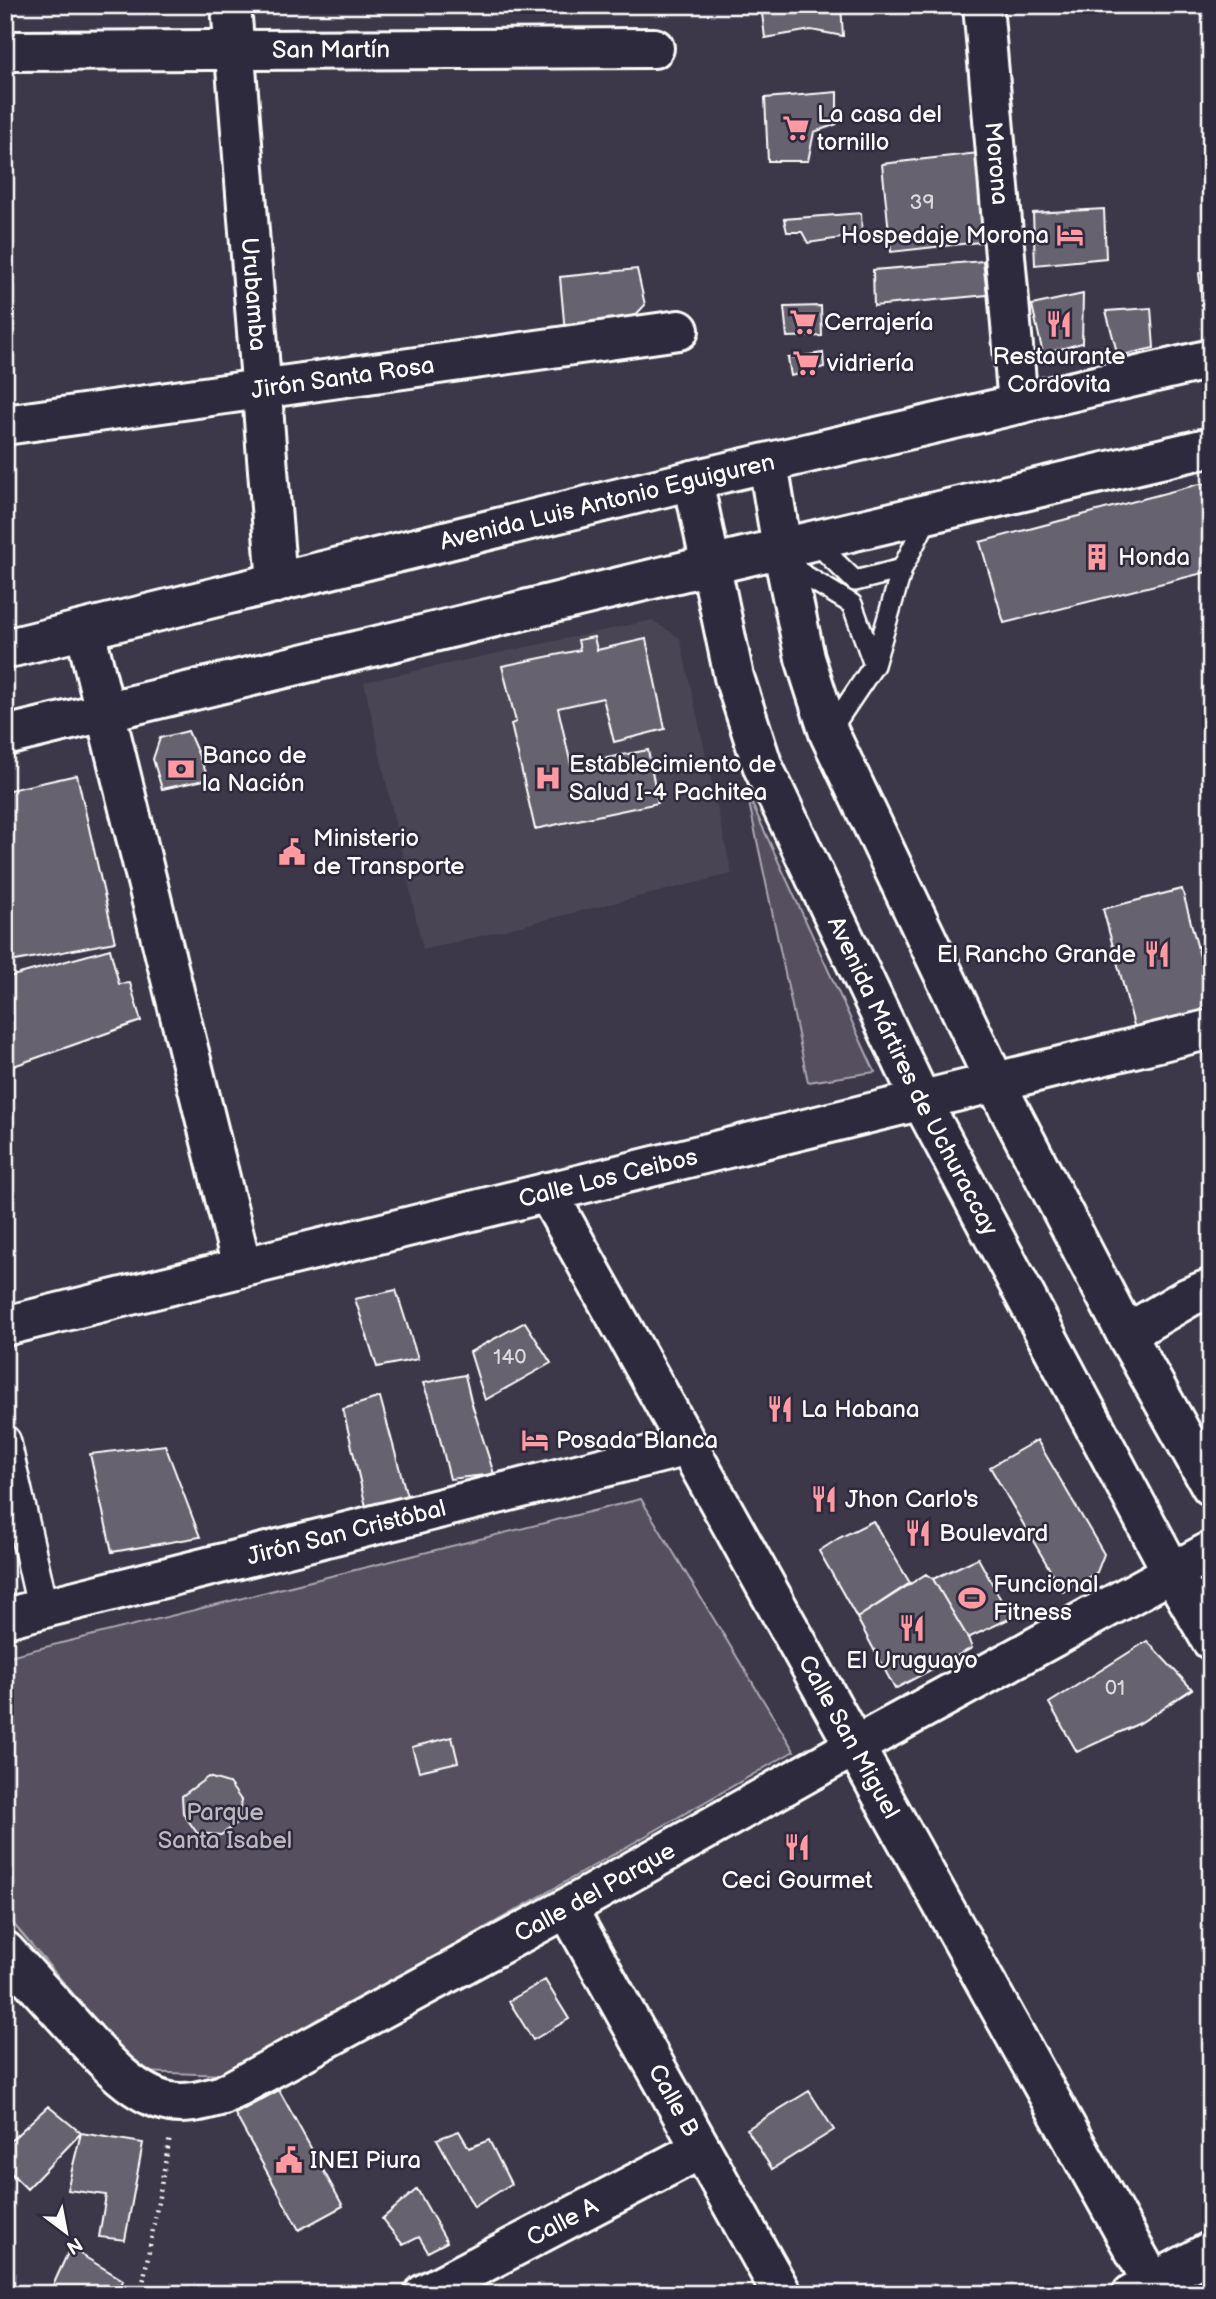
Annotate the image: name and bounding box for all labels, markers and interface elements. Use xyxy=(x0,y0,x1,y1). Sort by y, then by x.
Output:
street label: San Martín xyxy=(272,35,390,64)
place label: La casa del tornillo xyxy=(817,100,942,157)
supermarket icon: La casa del tornillo xyxy=(781,113,811,143)
street label: Morona xyxy=(979,121,1015,206)
house number: 39 xyxy=(909,190,935,215)
hotel icon: Hospedaje Morona xyxy=(1055,220,1085,250)
place label: Hospedaje Morona xyxy=(841,221,1049,250)
street label: Urubamba xyxy=(235,236,273,352)
supermarket icon: Cerrajería xyxy=(788,307,818,337)
place label: Cerrajería xyxy=(824,308,934,337)
restaurant icon: Restaurante Cordovita xyxy=(1044,309,1074,339)
place label: Restaurante Cordovita xyxy=(993,342,1125,399)
supermarket icon: vidriería xyxy=(791,348,821,378)
place label: vidriería xyxy=(826,349,914,378)
street label: Jirón Santa Rosa xyxy=(249,350,436,405)
street label: Avenida Luis Antonio Eguiguren xyxy=(437,447,777,556)
building icon: Honda xyxy=(1082,542,1112,572)
place label: Honda xyxy=(1118,543,1190,572)
place label: Banco de la Nación xyxy=(202,741,306,798)
place label: Establecimiento de Salud I-4 Pachitea xyxy=(569,750,776,807)
bank icon: Banco de la Nación xyxy=(166,754,196,784)
hospital icon: Establecimiento de Salud I-4 Pachitea xyxy=(533,763,563,793)
place label: Ministerio de Transporte xyxy=(313,824,465,881)
public building icon: Ministerio de Transporte xyxy=(277,837,307,867)
street label: Avenida Mártires de Uchuraccay xyxy=(821,912,1005,1240)
restaurant icon: El Rancho Grande xyxy=(1142,939,1172,969)
place label: El Rancho Grande xyxy=(937,940,1136,969)
street label: Calle Los Ceibos xyxy=(516,1142,700,1213)
house number: 140 xyxy=(493,1345,527,1370)
restaurant icon: La Habana xyxy=(765,1394,795,1424)
place label: La Habana xyxy=(801,1395,920,1424)
hotel icon: Posada Blanca xyxy=(520,1425,550,1455)
place label: Posada Blanca xyxy=(556,1426,718,1455)
restaurant icon: Jhon Carlo's xyxy=(809,1484,839,1514)
place label: Jhon Carlo's xyxy=(845,1485,978,1514)
street label: Jirón San Cristóbal xyxy=(244,1493,449,1571)
restaurant icon: Boulevard xyxy=(903,1518,933,1548)
place label: Boulevard xyxy=(939,1519,1048,1548)
place label: Funcional Fitness xyxy=(993,1570,1098,1627)
sports icon: Funcional Fitness xyxy=(957,1583,987,1613)
restaurant icon: El Uruguayo xyxy=(897,1613,927,1643)
place label: El Uruguayo xyxy=(846,1646,978,1675)
street label: Calle San Miguel xyxy=(792,1650,906,1824)
house number: 01 xyxy=(1105,1676,1125,1701)
park label: Parque Santa Isabel xyxy=(158,1798,292,1855)
restaurant icon: Ceci Gourmet xyxy=(782,1832,812,1862)
street label: Calle del Parque xyxy=(509,1836,680,1948)
place label: Ceci Gourmet xyxy=(721,1866,873,1895)
street label: Calle B xyxy=(642,2059,706,2141)
public building icon: INEI Piura xyxy=(274,2145,304,2175)
place label: INEI Piura xyxy=(310,2146,421,2175)
street label: Calle A xyxy=(522,2191,603,2252)
north arrow xyxy=(32,2198,102,2268)
text: N xyxy=(62,2232,86,2259)

